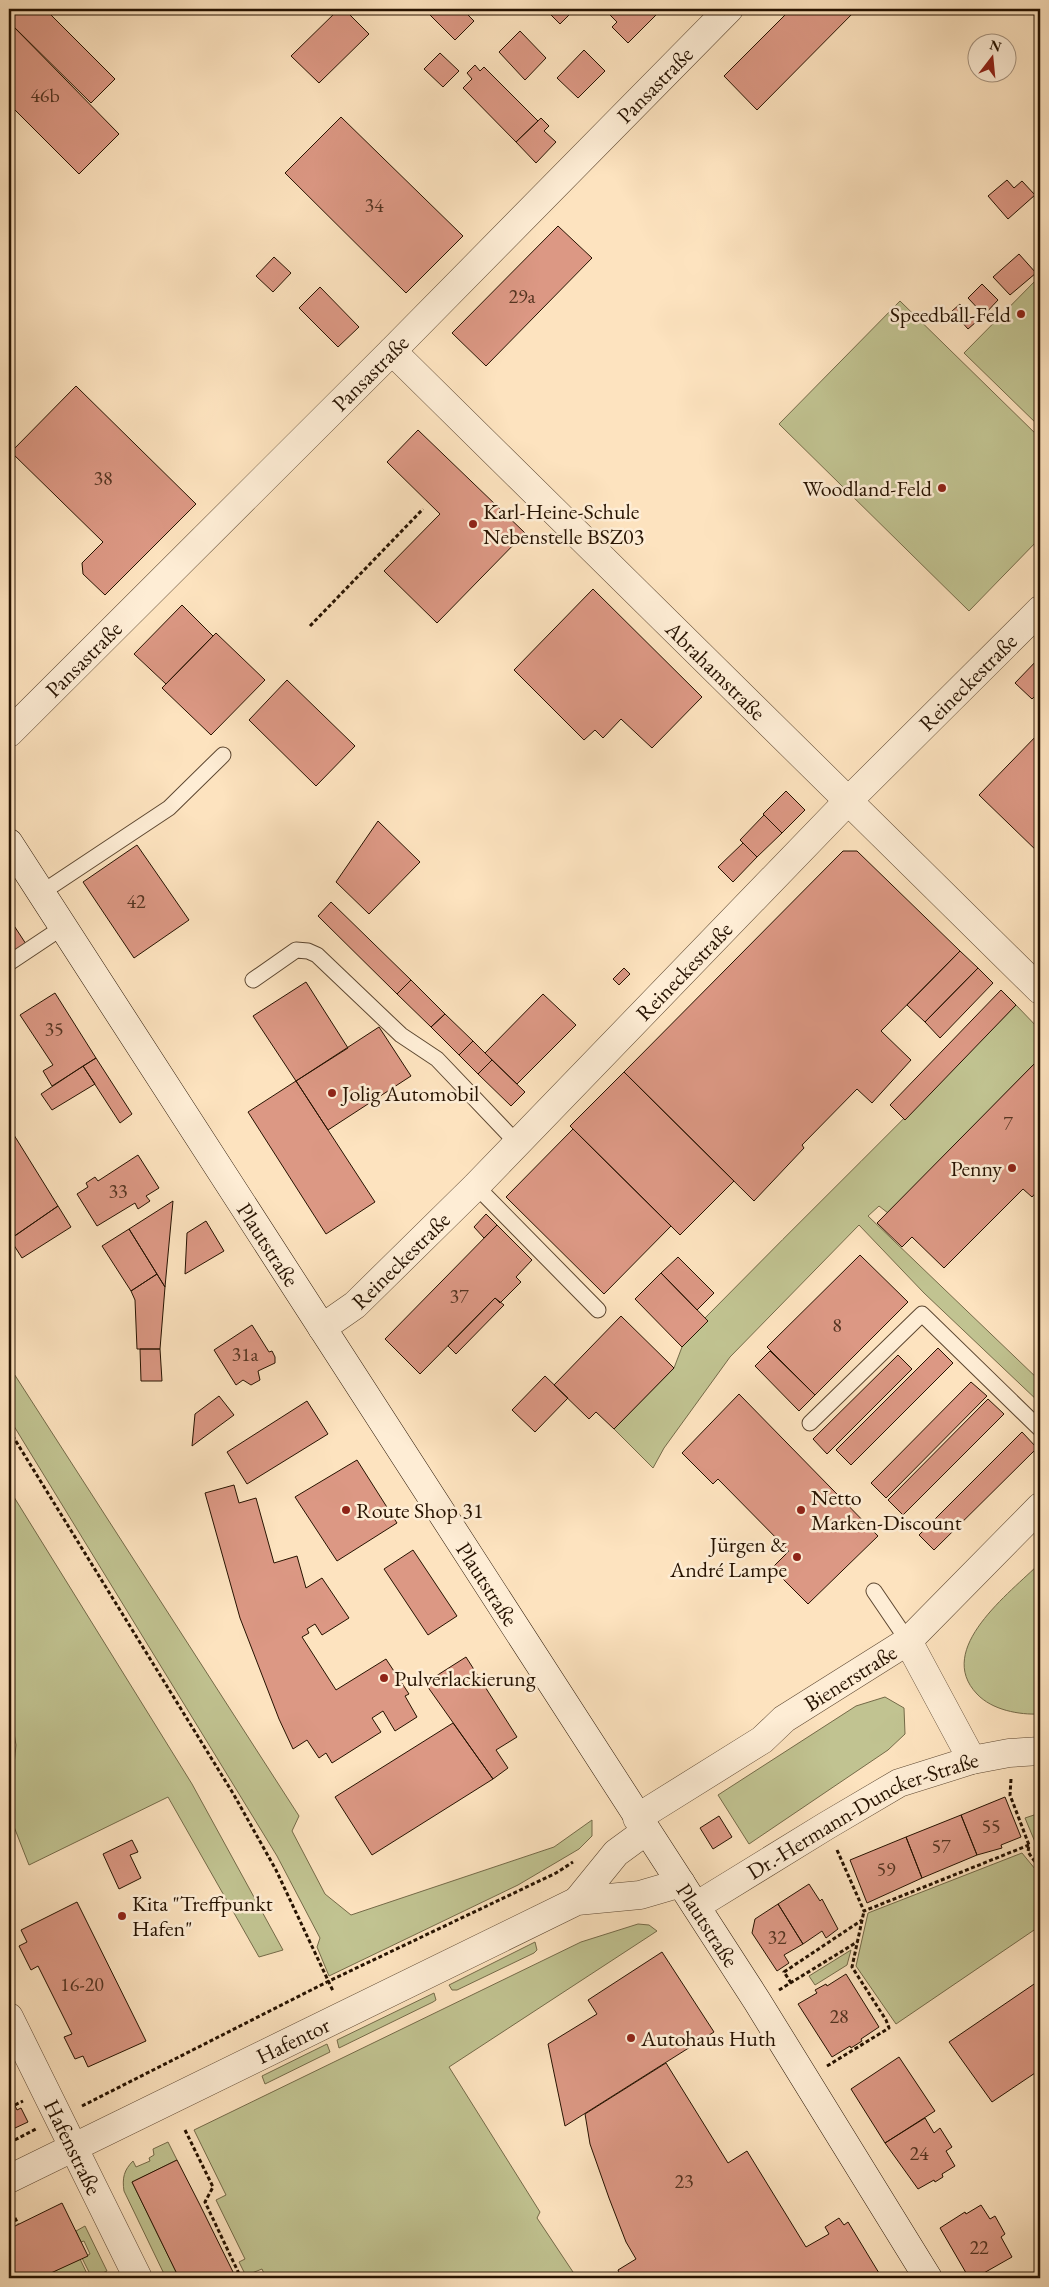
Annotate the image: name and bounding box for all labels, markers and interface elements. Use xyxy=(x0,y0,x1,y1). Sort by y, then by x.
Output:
north arrow xyxy=(966,32,1016,82)
text: N xyxy=(988,35,1004,56)
street label: Pansastraße xyxy=(610,39,699,129)
house number: 46b xyxy=(30,82,60,108)
house number: 34 xyxy=(364,192,384,218)
house number: 29a xyxy=(508,283,536,309)
place label: Speedball-Feld xyxy=(890,300,1012,329)
marker: Speedball-Feld xyxy=(1015,308,1027,320)
street label: Pansastraße xyxy=(325,328,415,417)
house number: 38 xyxy=(93,465,113,491)
place label: Woodland-Feld xyxy=(803,474,933,503)
marker: Woodland-Feld xyxy=(936,482,948,494)
place label: Karl-Heine-Schule Nebenstelle BSZ03 xyxy=(483,497,644,551)
marker: Karl-Heine-Schule Nebenstelle BSZ03 xyxy=(467,518,479,530)
street label: Pansastraße xyxy=(39,614,128,703)
street label: Abrahamstraße xyxy=(659,614,773,727)
street label: Reineckestraße xyxy=(912,627,1023,737)
house number: 42 xyxy=(126,888,146,914)
street label: Reineckestraße xyxy=(629,915,739,1027)
house number: 35 xyxy=(44,1016,64,1042)
place label: Jolig Automobil xyxy=(340,1079,479,1108)
marker: Jolig Automobil xyxy=(326,1087,338,1099)
house number: 7 xyxy=(1003,1110,1013,1136)
place label: Penny xyxy=(950,1154,1002,1183)
marker: Penny xyxy=(1006,1162,1018,1174)
house number: 33 xyxy=(108,1178,128,1204)
street label: Plautstraße xyxy=(231,1197,306,1292)
street label: Reineckestraße xyxy=(345,1205,456,1315)
house number: 37 xyxy=(449,1283,469,1309)
house number: 8 xyxy=(832,1312,842,1338)
house number: 31a xyxy=(231,1341,259,1367)
place label: Netto Marken-Discount xyxy=(811,1483,962,1537)
place label: Route Shop 31 xyxy=(356,1496,483,1525)
marker: Route Shop 31 xyxy=(340,1504,352,1516)
marker: Netto Marken-Discount xyxy=(795,1504,807,1516)
place label: Jürgen & André Lampe xyxy=(669,1530,787,1584)
street label: Plautstraße xyxy=(450,1536,526,1632)
marker: Jürgen & André Lampe xyxy=(791,1551,803,1563)
street label: Bienerstraße xyxy=(798,1637,902,1717)
place label: Pulverlackierung xyxy=(394,1664,536,1693)
marker: Pulverlackierung xyxy=(378,1672,390,1684)
street label: Dr.-Hermann-Duncker-Straße xyxy=(741,1745,981,1886)
house number: 55 xyxy=(981,1813,1001,1839)
house number: 57 xyxy=(931,1833,951,1859)
house number: 59 xyxy=(876,1856,896,1882)
street label: Plautstraße xyxy=(670,1877,746,1973)
place label: Kita "Treffpunkt Hafen" xyxy=(132,1889,273,1943)
marker: Kita "Treffpunkt Hafen" xyxy=(116,1910,128,1922)
house number: 32 xyxy=(767,1924,787,1950)
house number: 16-20 xyxy=(60,1971,104,1997)
house number: 28 xyxy=(829,2003,849,2029)
street label: Hafentor xyxy=(251,2010,335,2070)
place label: Autohaus Huth xyxy=(640,2024,776,2053)
marker: Autohaus Huth xyxy=(625,2032,637,2044)
street label: Hafenstraße xyxy=(37,2094,109,2200)
house number: 24 xyxy=(909,2140,929,2166)
house number: 23 xyxy=(674,2168,694,2194)
house number: 22 xyxy=(969,2234,989,2260)

